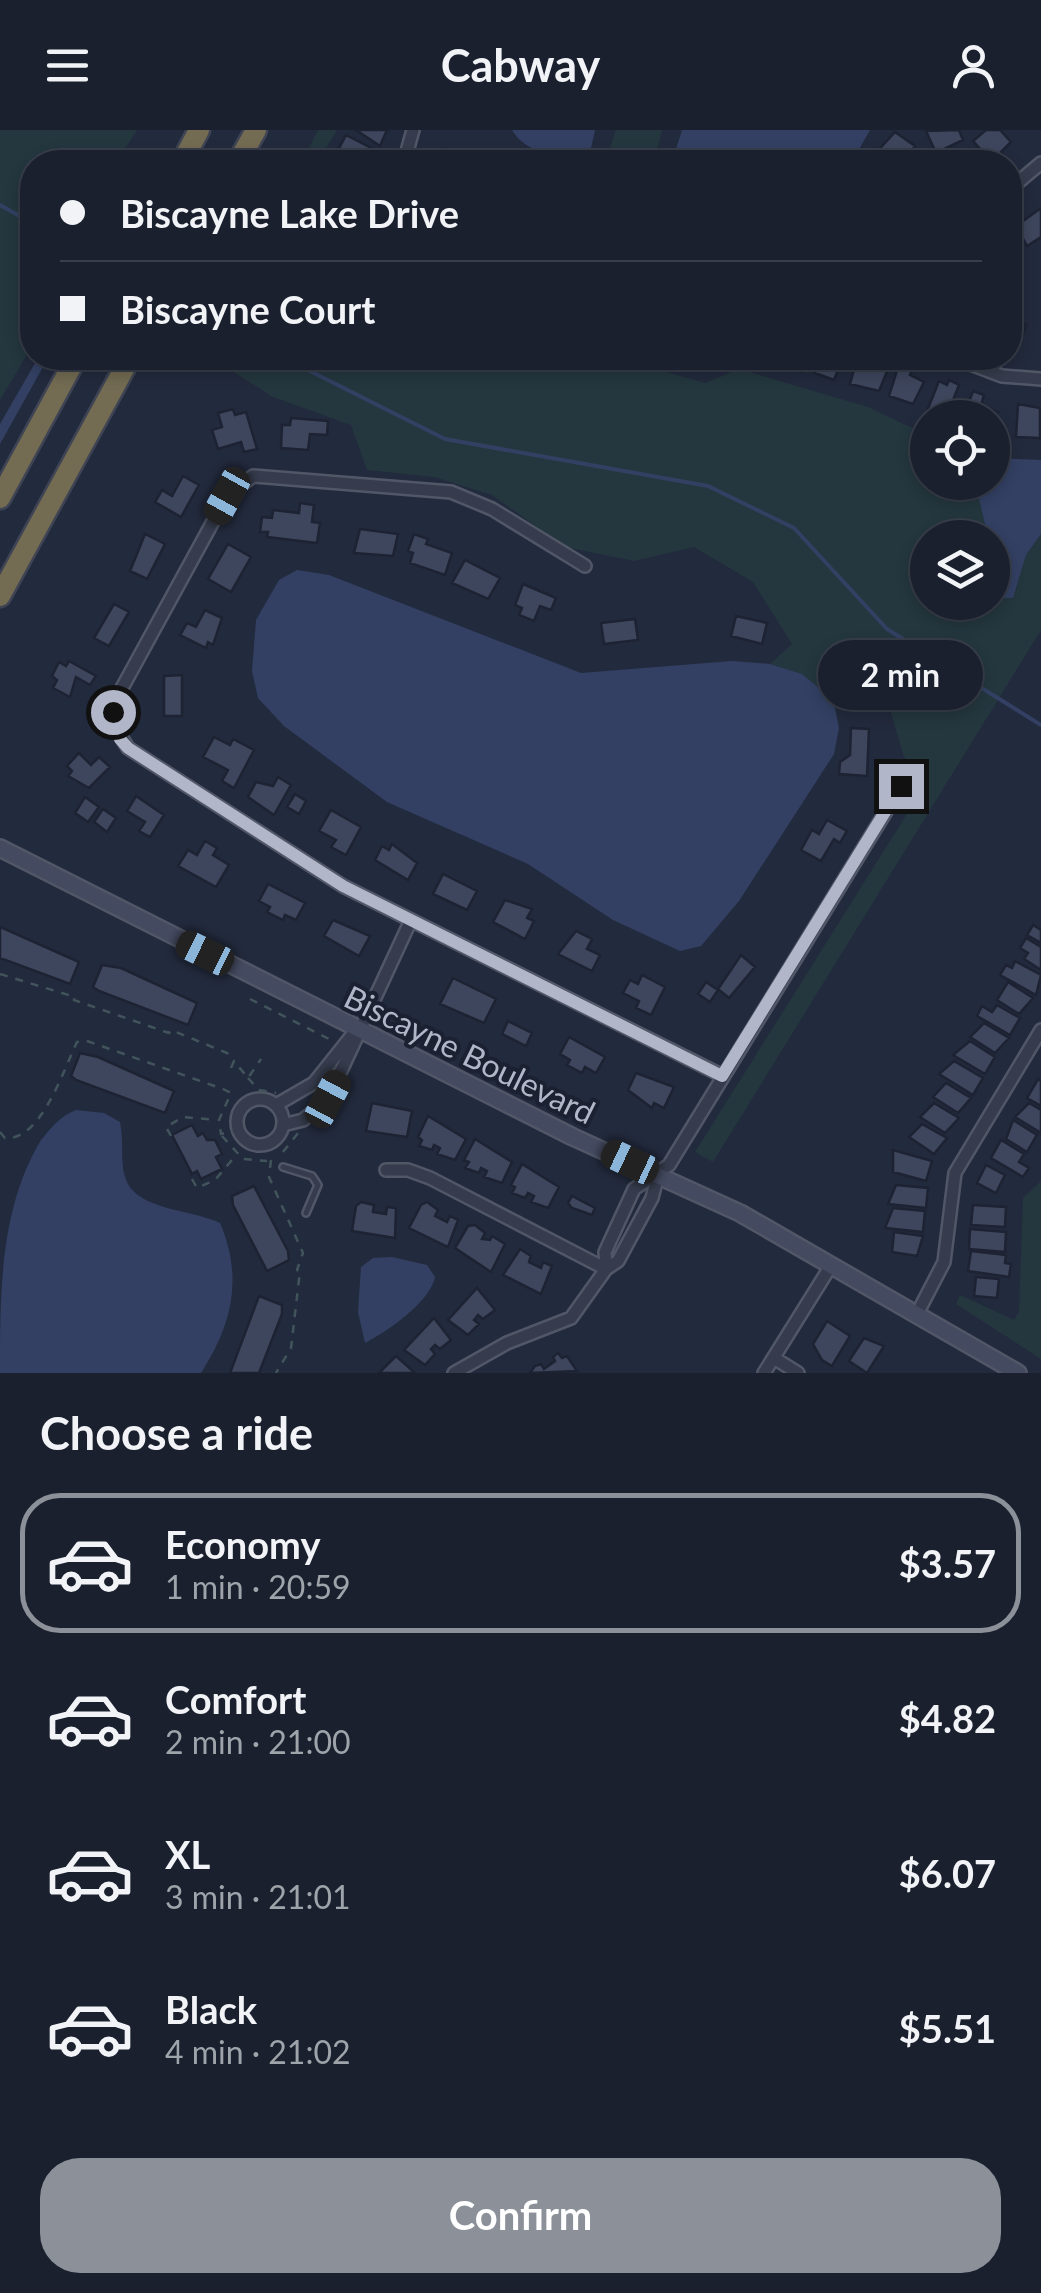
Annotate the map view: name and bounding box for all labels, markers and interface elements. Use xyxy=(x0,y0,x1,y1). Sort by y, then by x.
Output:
icon: menu xyxy=(40,38,95,93)
text: Cabway xyxy=(441,38,600,92)
icon: person xyxy=(946,38,1001,93)
text: Biscayne Lake Drive xyxy=(120,190,459,236)
text: Biscayne Court xyxy=(120,286,375,332)
map controls xyxy=(910,400,1010,620)
button: locate xyxy=(910,400,1010,500)
car xyxy=(199,462,255,530)
button: layers xyxy=(910,520,1010,620)
callout: 2 min xyxy=(818,641,984,711)
text: 2 min xyxy=(861,655,940,694)
route start xyxy=(91,690,136,735)
route end xyxy=(879,764,924,809)
car xyxy=(171,926,239,980)
street label: Biscayne Boulevard xyxy=(338,976,602,1132)
car xyxy=(301,1065,355,1133)
car xyxy=(596,1136,664,1188)
text: Choose a ride xyxy=(40,1406,313,1460)
icon: car xyxy=(45,1518,135,1608)
text: Economy xyxy=(165,1521,320,1567)
text: $3.57 xyxy=(899,1540,996,1586)
text: 1 min · 20:59 xyxy=(165,1567,351,1606)
icon: car xyxy=(45,1673,135,1763)
text: Comfort xyxy=(165,1676,306,1722)
text: $4.82 xyxy=(899,1695,996,1741)
text: 2 min · 21:00 xyxy=(165,1722,351,1761)
icon: car xyxy=(45,1828,135,1918)
text: XL xyxy=(165,1831,210,1877)
text: $6.07 xyxy=(899,1850,996,1896)
text: 3 min · 21:01 xyxy=(165,1877,351,1916)
icon: car xyxy=(45,1983,135,2073)
text: Black xyxy=(165,1986,257,2032)
text: $5.51 xyxy=(899,2005,996,2051)
text: 4 min · 21:02 xyxy=(165,2032,351,2071)
button: Confirm xyxy=(40,2158,1001,2273)

